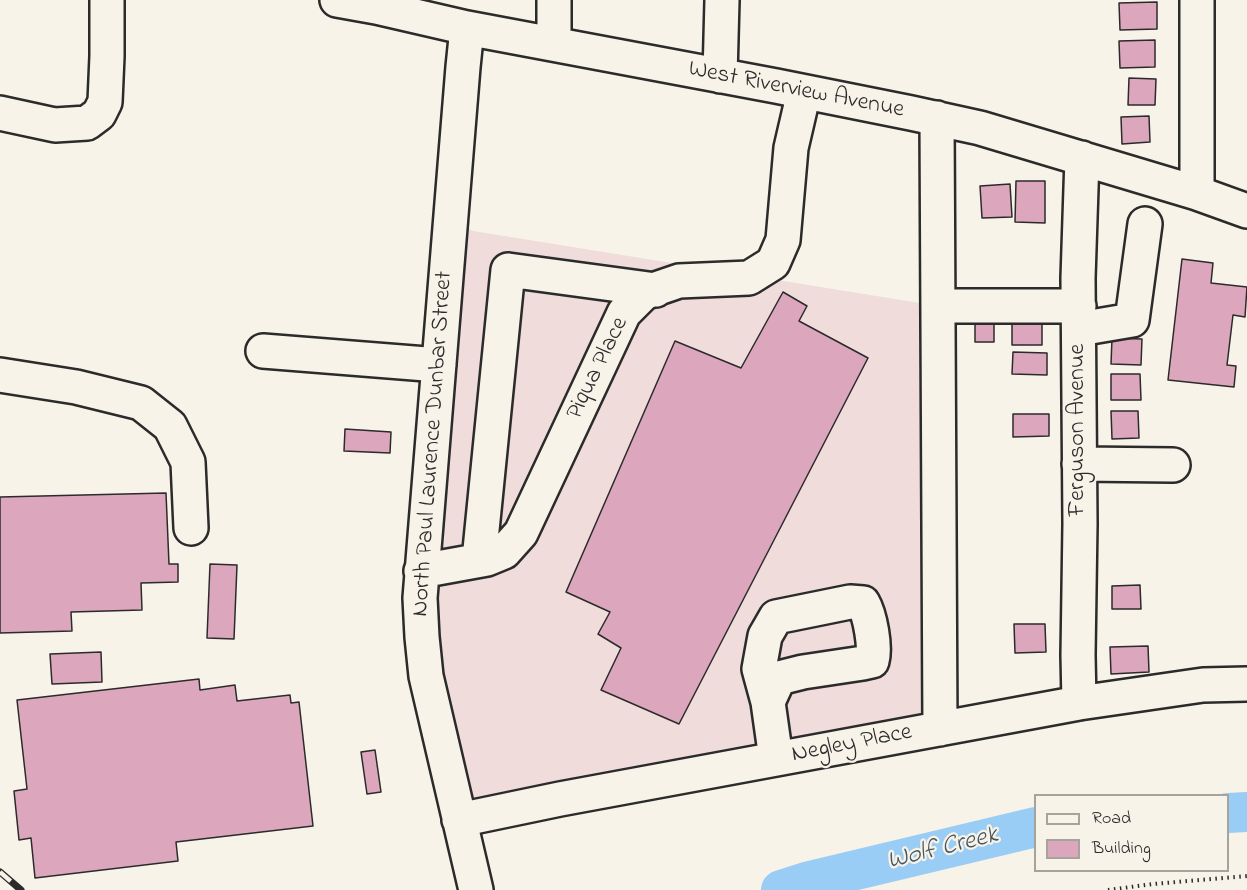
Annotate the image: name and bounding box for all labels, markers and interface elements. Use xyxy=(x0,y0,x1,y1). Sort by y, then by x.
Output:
street label: West Riverview Avenue xyxy=(686,56,906,126)
street label: North Paul Laurence Dunbar Street xyxy=(408,270,460,618)
street label: Piqua Place xyxy=(562,313,636,425)
street label: Ferguson Avenue xyxy=(1065,344,1093,516)
street label: Negley Place xyxy=(789,719,915,771)
legend xyxy=(1034,794,1229,872)
text: Road xyxy=(1092,806,1131,832)
water label: Wolf Creek xyxy=(884,821,1002,879)
text: Building xyxy=(1092,836,1151,862)

